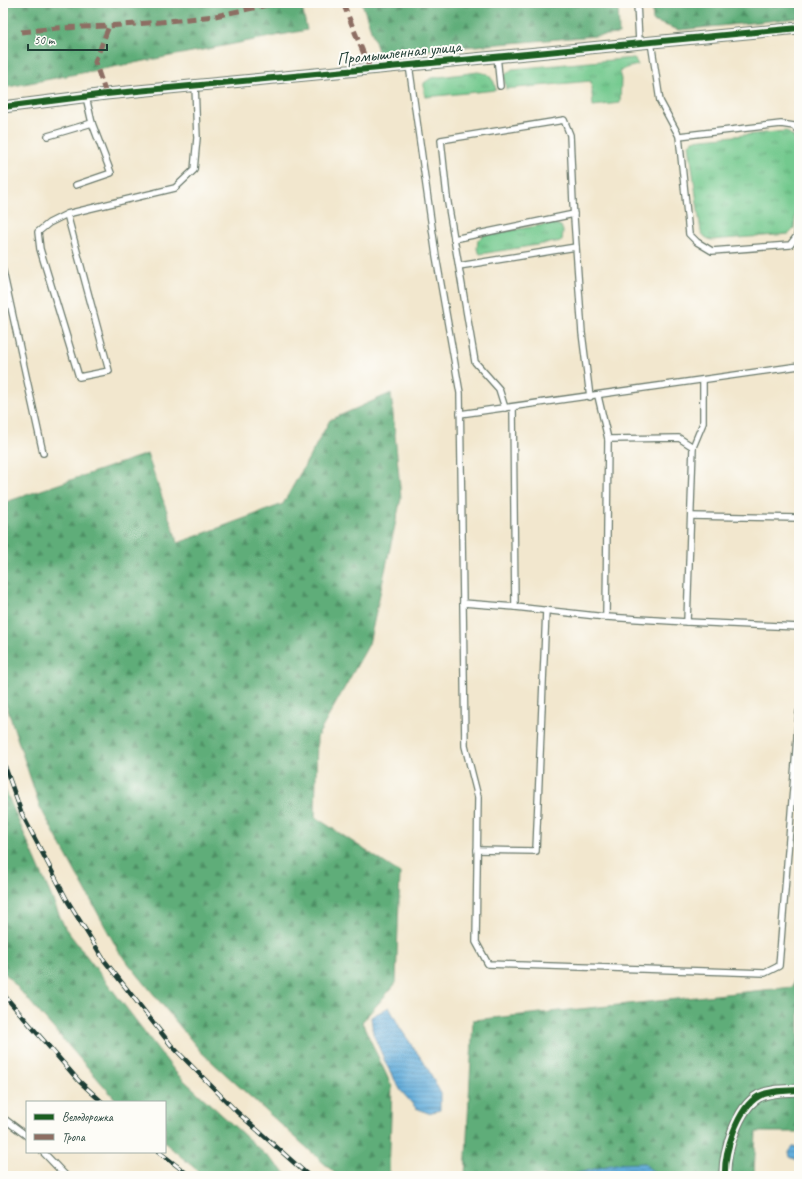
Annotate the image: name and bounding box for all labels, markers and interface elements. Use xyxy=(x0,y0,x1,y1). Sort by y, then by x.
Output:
scale bar xyxy=(28,26,107,52)
text: 50 m xyxy=(34,32,56,48)
street label: Промышленная улица xyxy=(336,35,464,69)
legend xyxy=(26,1101,166,1153)
text: Велодорожка xyxy=(62,1109,114,1125)
text: Тропа xyxy=(62,1129,86,1145)

